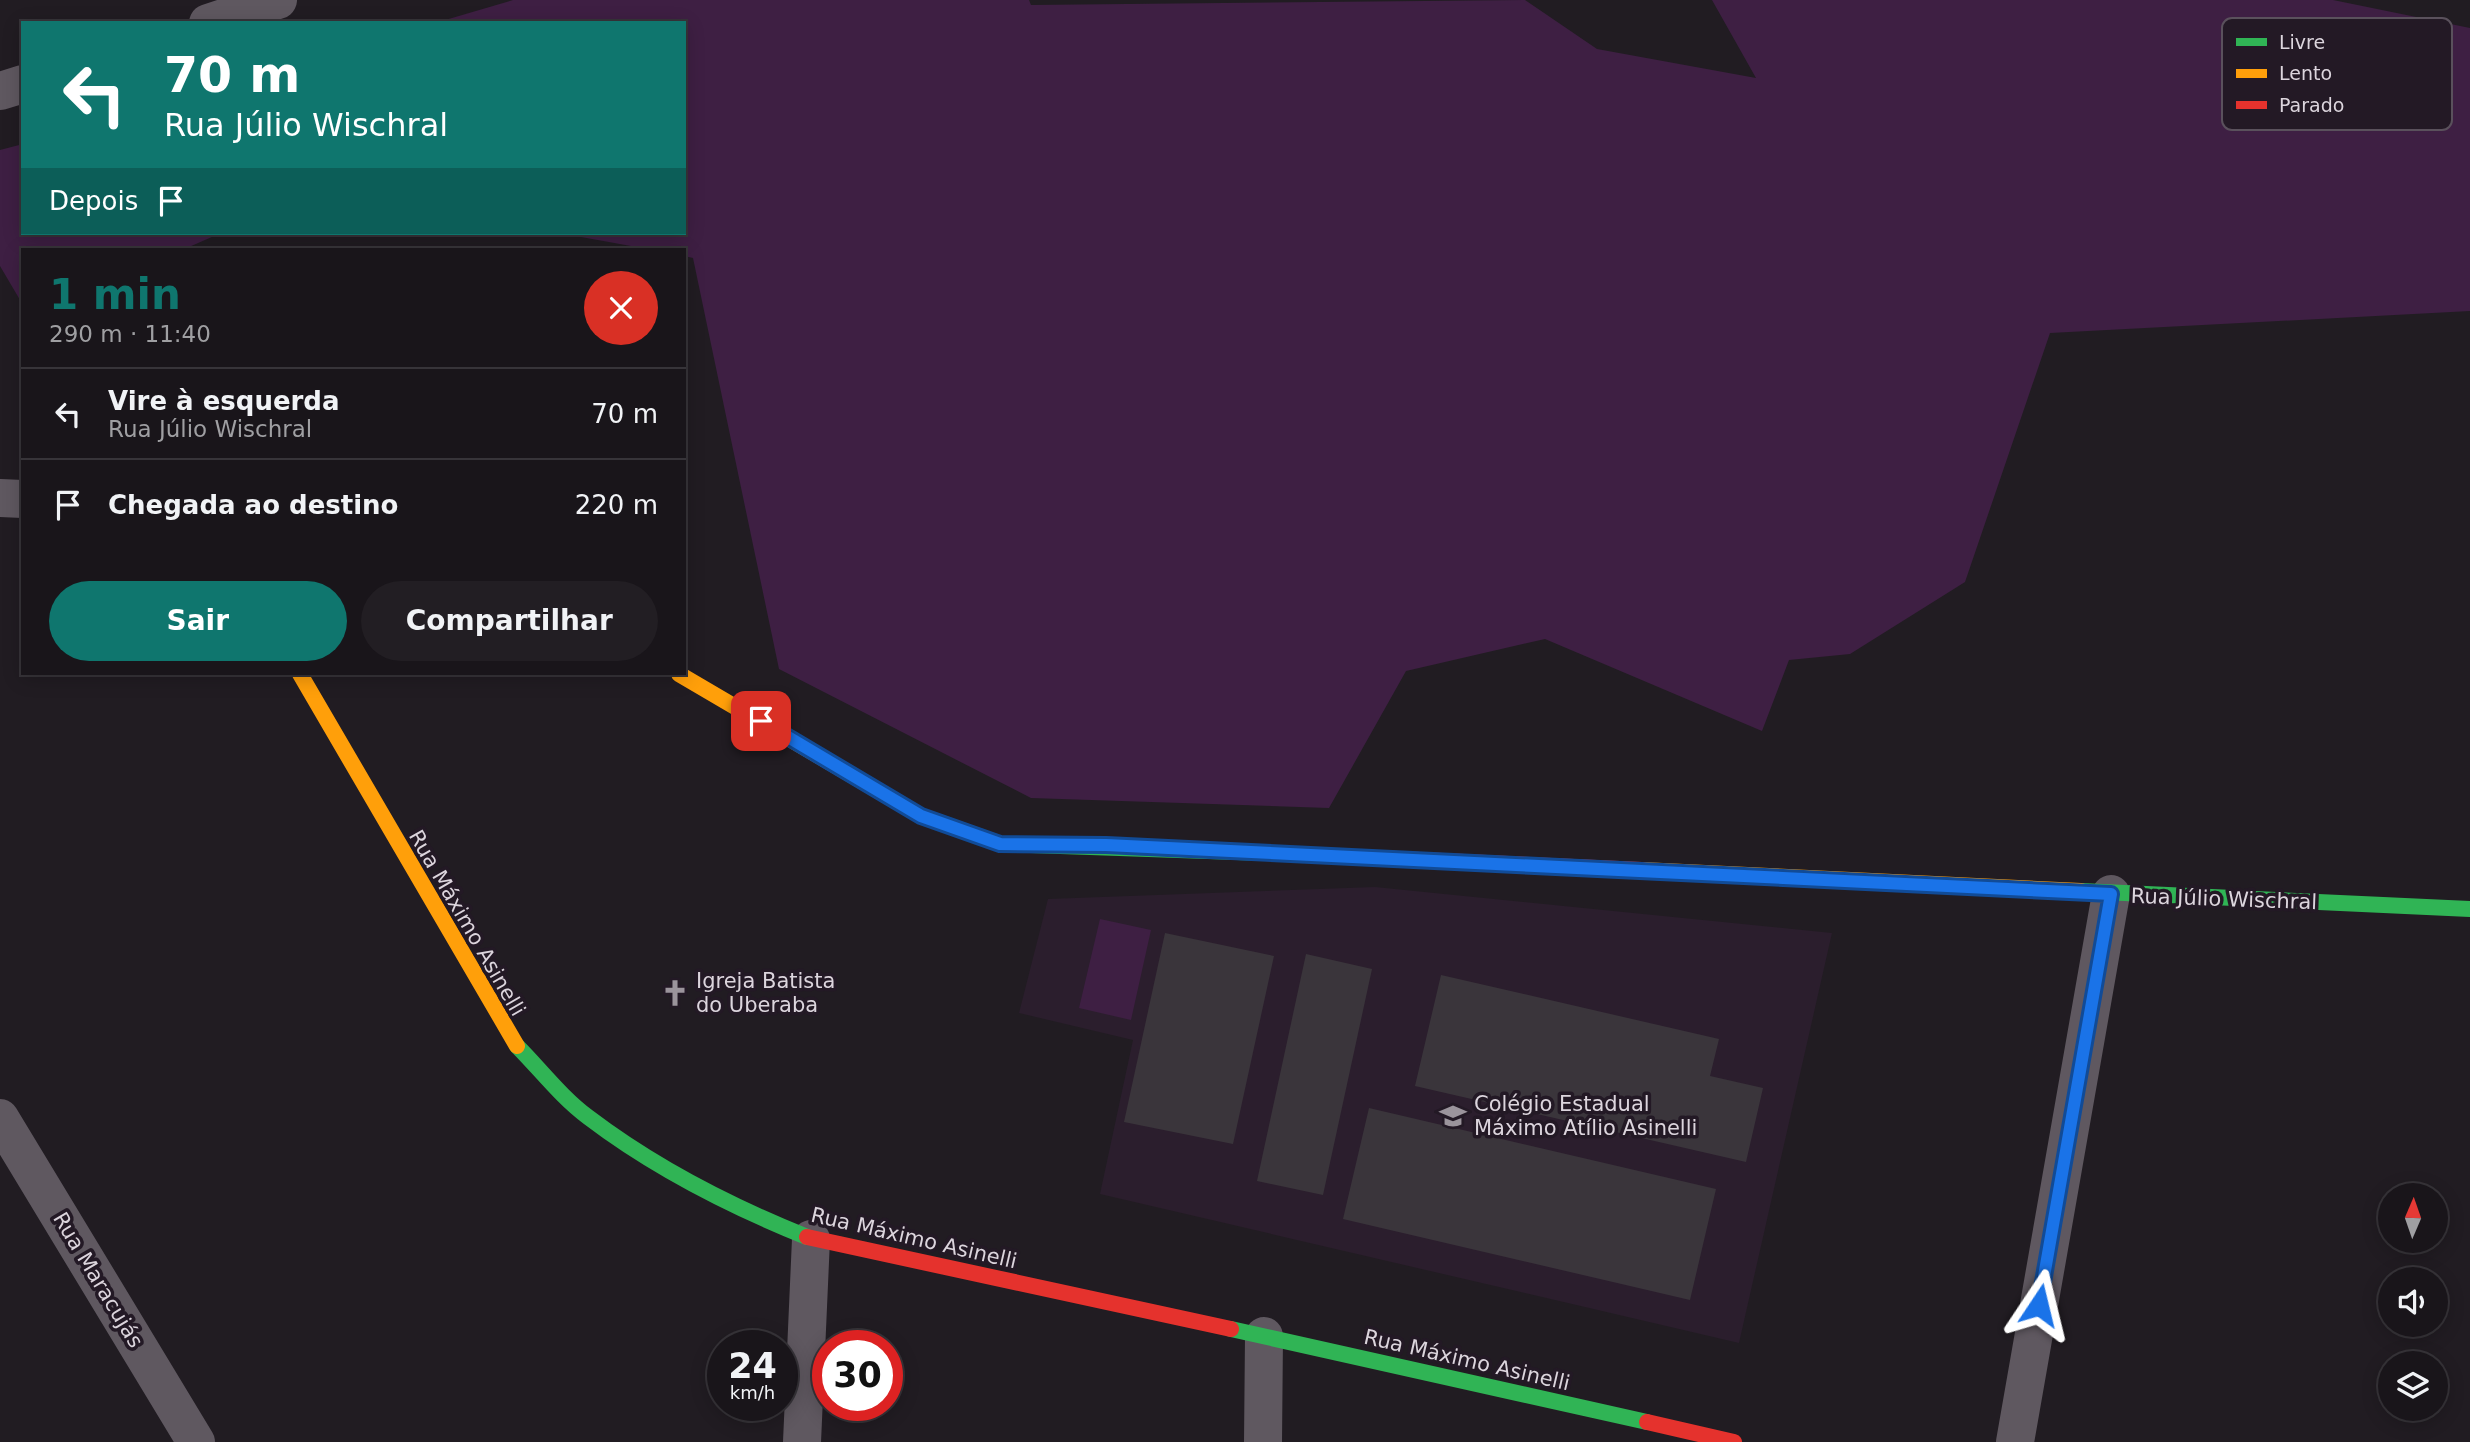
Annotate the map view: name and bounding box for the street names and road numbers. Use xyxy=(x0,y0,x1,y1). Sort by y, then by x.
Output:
street label: Rua Máximo Asinelli xyxy=(404,826,530,1020)
street label: Rua Júlio Wischral xyxy=(2130,884,2318,914)
street label: Rua Máximo Asinelli xyxy=(809,1203,1019,1273)
street label: Rua Maracujás xyxy=(48,1208,148,1352)
street label: Rua Máximo Asinelli xyxy=(1362,1325,1572,1395)

